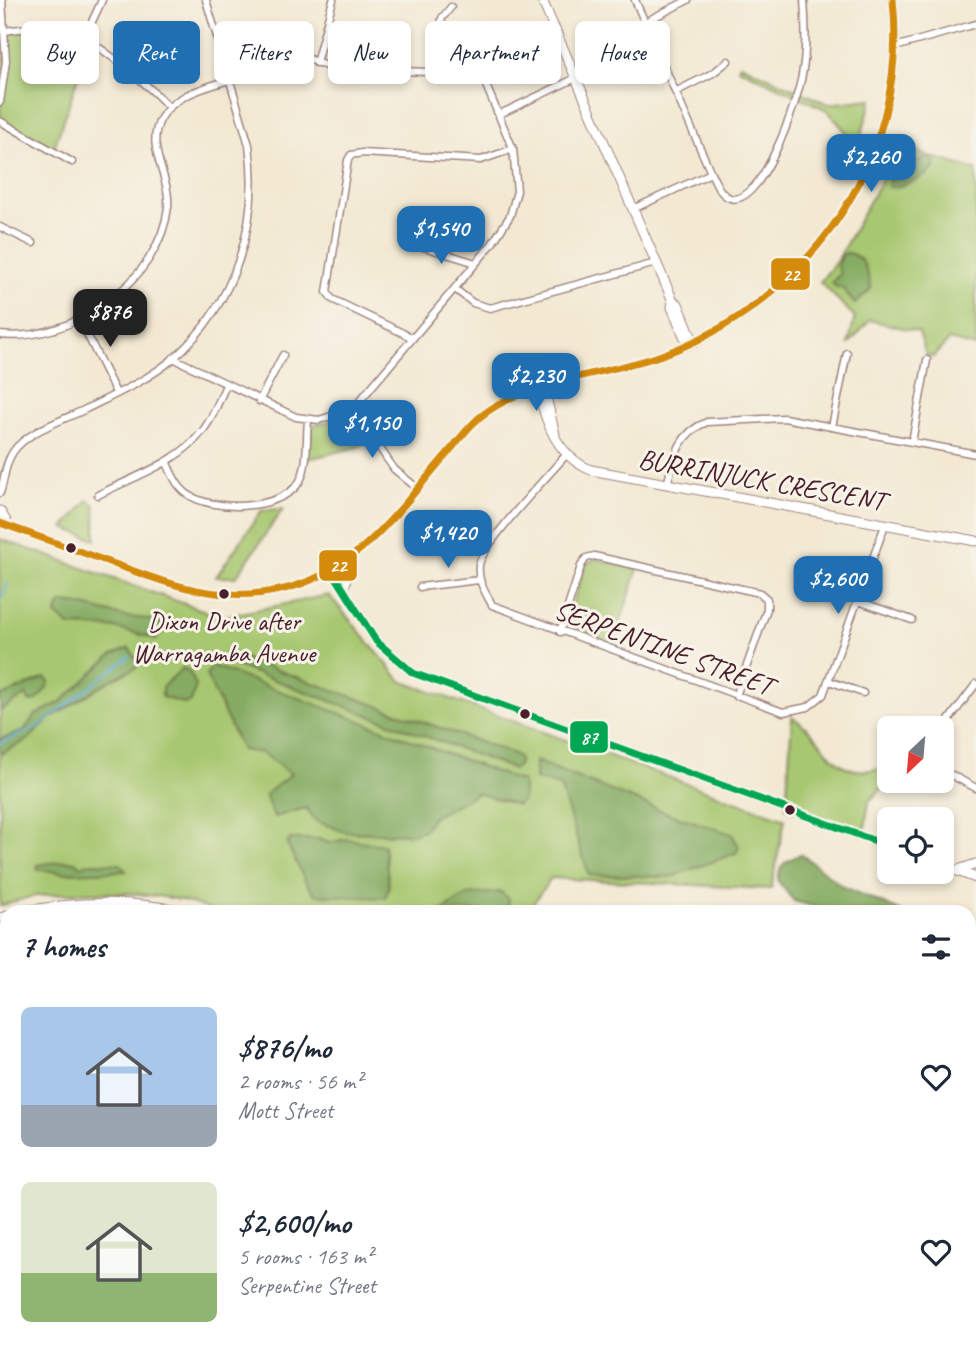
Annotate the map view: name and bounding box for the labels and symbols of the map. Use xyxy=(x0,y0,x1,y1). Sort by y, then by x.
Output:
pin: $2,260 xyxy=(814,134,928,194)
pin: $1,540 xyxy=(384,206,498,266)
line badge: 22 xyxy=(770,257,811,291)
text: 22 xyxy=(782,263,802,287)
pin: $876 xyxy=(69,290,151,349)
pin: $2,230 xyxy=(479,354,593,413)
pin: $1,150 xyxy=(315,400,429,460)
street label: BURRINJUCK CRESCENT xyxy=(636,441,894,519)
pin: $1,420 xyxy=(391,510,505,570)
unlabelled marker xyxy=(64,541,78,555)
line badge: 22 xyxy=(318,549,358,582)
text: 22 xyxy=(329,554,349,578)
pin: $2,600 xyxy=(781,556,895,616)
marker: Dixon Drive after Warragamba Avenue xyxy=(217,587,231,601)
street label: SERPENTINE STREET xyxy=(550,592,784,705)
place label: Dixon Drive after Warragamba Avenue xyxy=(133,605,318,670)
unlabelled marker xyxy=(518,707,532,721)
north arrow xyxy=(877,716,954,793)
line badge: 87 xyxy=(569,720,609,754)
text: 87 xyxy=(580,726,600,750)
unlabelled marker xyxy=(783,803,797,817)

